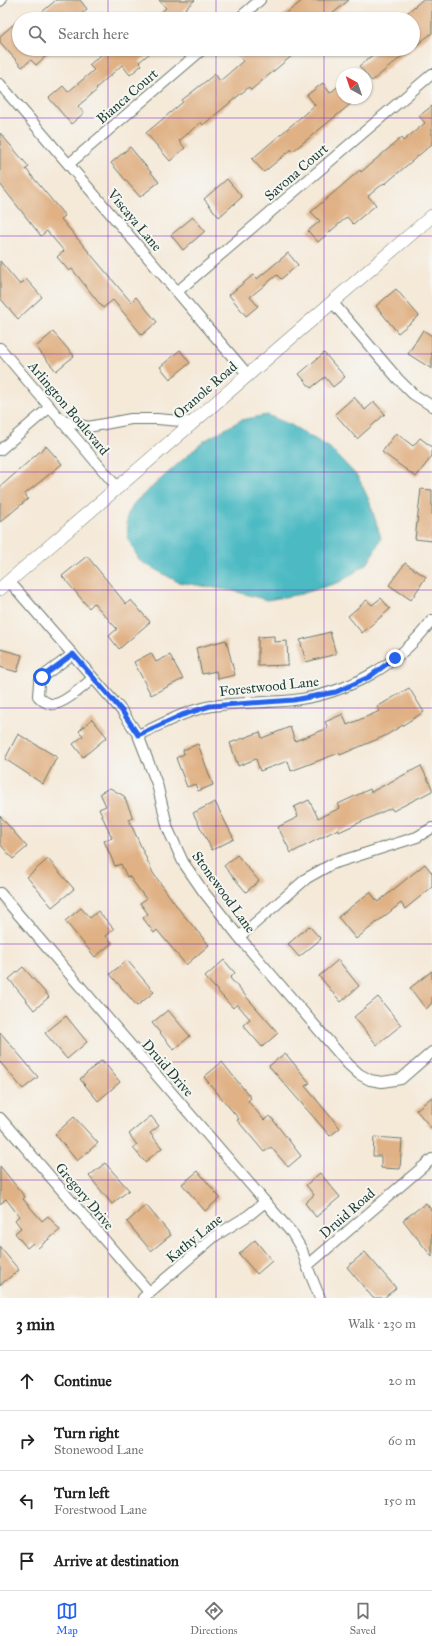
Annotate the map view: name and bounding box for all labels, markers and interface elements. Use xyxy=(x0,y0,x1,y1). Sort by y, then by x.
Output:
search box xyxy=(12,12,420,56)
icon: search xyxy=(26,23,48,45)
text: Search here xyxy=(58,25,129,43)
street label: Bianca Court xyxy=(93,65,162,128)
north arrow xyxy=(336,68,372,104)
street label: Savona Court xyxy=(261,140,332,205)
street label: Viscaya Lane xyxy=(103,185,165,255)
street label: Arlington Boulevard xyxy=(24,357,113,459)
street label: Oranole Road xyxy=(170,358,241,423)
route end xyxy=(386,649,404,667)
route start xyxy=(33,668,51,686)
street label: Forestwood Lane xyxy=(218,673,320,700)
street label: Stonewood Lane xyxy=(188,848,259,937)
street label: Druid Drive xyxy=(138,1036,197,1100)
street label: Gregory Drive xyxy=(52,1159,118,1233)
street label: Druid Road xyxy=(316,1185,378,1242)
street label: Kathy Lane xyxy=(163,1210,226,1266)
text: 3 min xyxy=(16,1314,55,1335)
text: Walk · 230 m xyxy=(348,1316,416,1332)
icon: ahead xyxy=(16,1370,38,1392)
text: Continue xyxy=(54,1372,112,1390)
text: 20 m xyxy=(388,1373,416,1389)
text: Turn right xyxy=(54,1424,119,1442)
icon: right xyxy=(16,1430,38,1452)
text: 60 m xyxy=(388,1433,416,1449)
text: Stonewood Lane xyxy=(54,1442,144,1458)
text: Turn left xyxy=(54,1484,110,1502)
icon: left xyxy=(16,1490,38,1512)
text: 150 m xyxy=(384,1493,416,1509)
text: Forestwood Lane xyxy=(54,1502,147,1518)
icon: arrive xyxy=(16,1550,38,1572)
text: Arrive at destination xyxy=(54,1552,179,1570)
tab: Map xyxy=(56,1600,78,1637)
tab: Directions xyxy=(190,1600,238,1637)
tab: Saved xyxy=(350,1600,376,1637)

